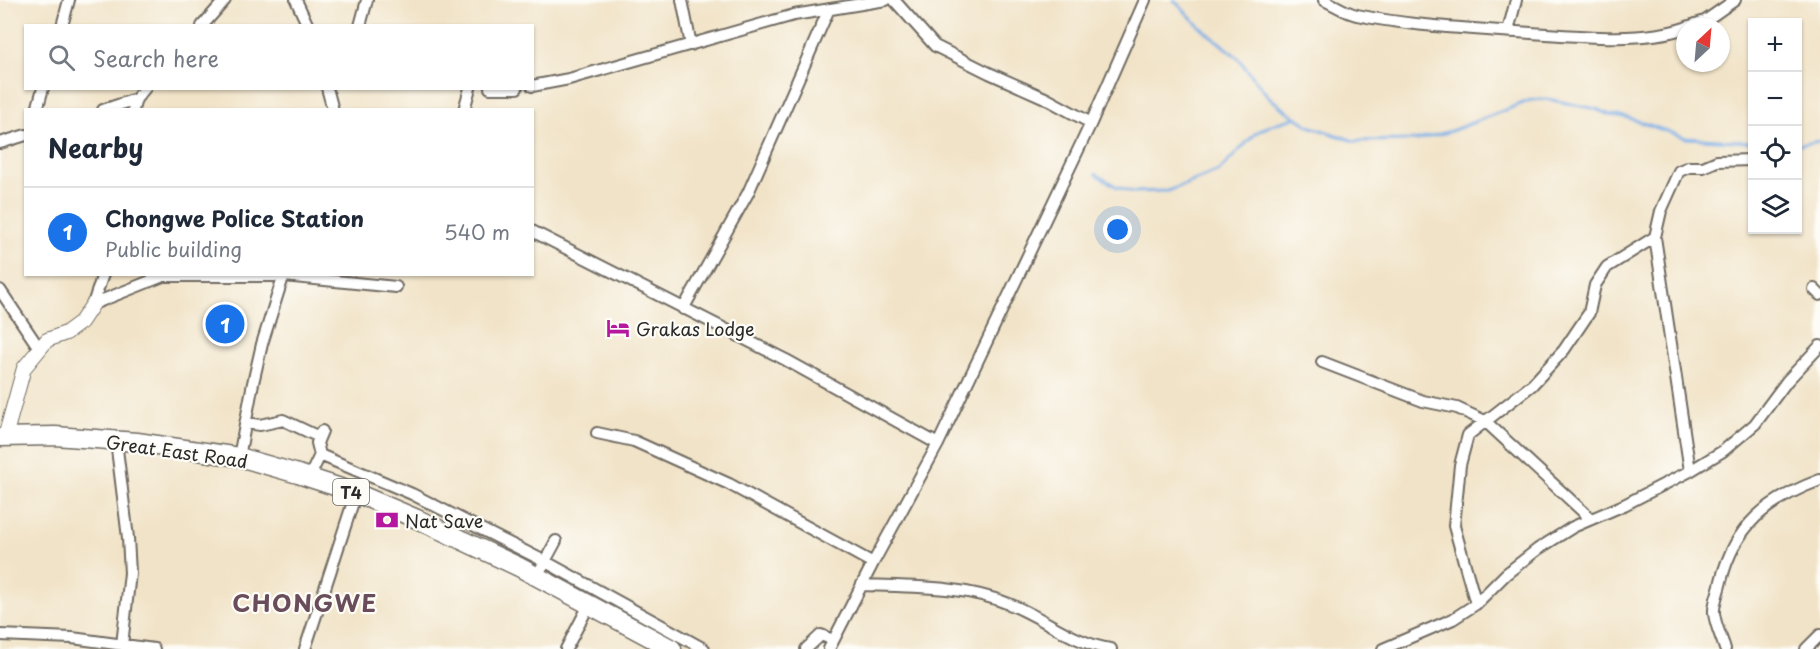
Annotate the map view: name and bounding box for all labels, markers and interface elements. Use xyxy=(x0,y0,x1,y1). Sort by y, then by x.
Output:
north arrow xyxy=(1676,18,1730,72)
map controls xyxy=(1748,18,1802,234)
button: + xyxy=(1748,18,1802,72)
search box xyxy=(24,24,534,90)
icon: search xyxy=(45,41,78,74)
text: Search here xyxy=(93,41,219,74)
button: − xyxy=(1748,72,1802,126)
button: locate xyxy=(1748,126,1802,180)
text: Nearby xyxy=(48,128,143,167)
button: layers xyxy=(1748,180,1802,234)
text: Chongwe Police Station xyxy=(105,201,364,234)
your location xyxy=(1103,215,1132,244)
text: 1 xyxy=(63,217,72,247)
text: 540 m xyxy=(444,217,510,247)
text: Public building xyxy=(105,234,242,264)
pin: 1 xyxy=(206,302,244,346)
hotel icon: Grakas Lodge xyxy=(605,315,631,341)
place label: Grakas Lodge xyxy=(636,315,755,342)
street label: Great East Road xyxy=(104,428,250,474)
road number: T4 xyxy=(333,479,369,505)
bank icon: Nat Save xyxy=(374,507,400,533)
place label: Nat Save xyxy=(405,507,483,534)
district label: CHONGWE xyxy=(232,584,378,620)

